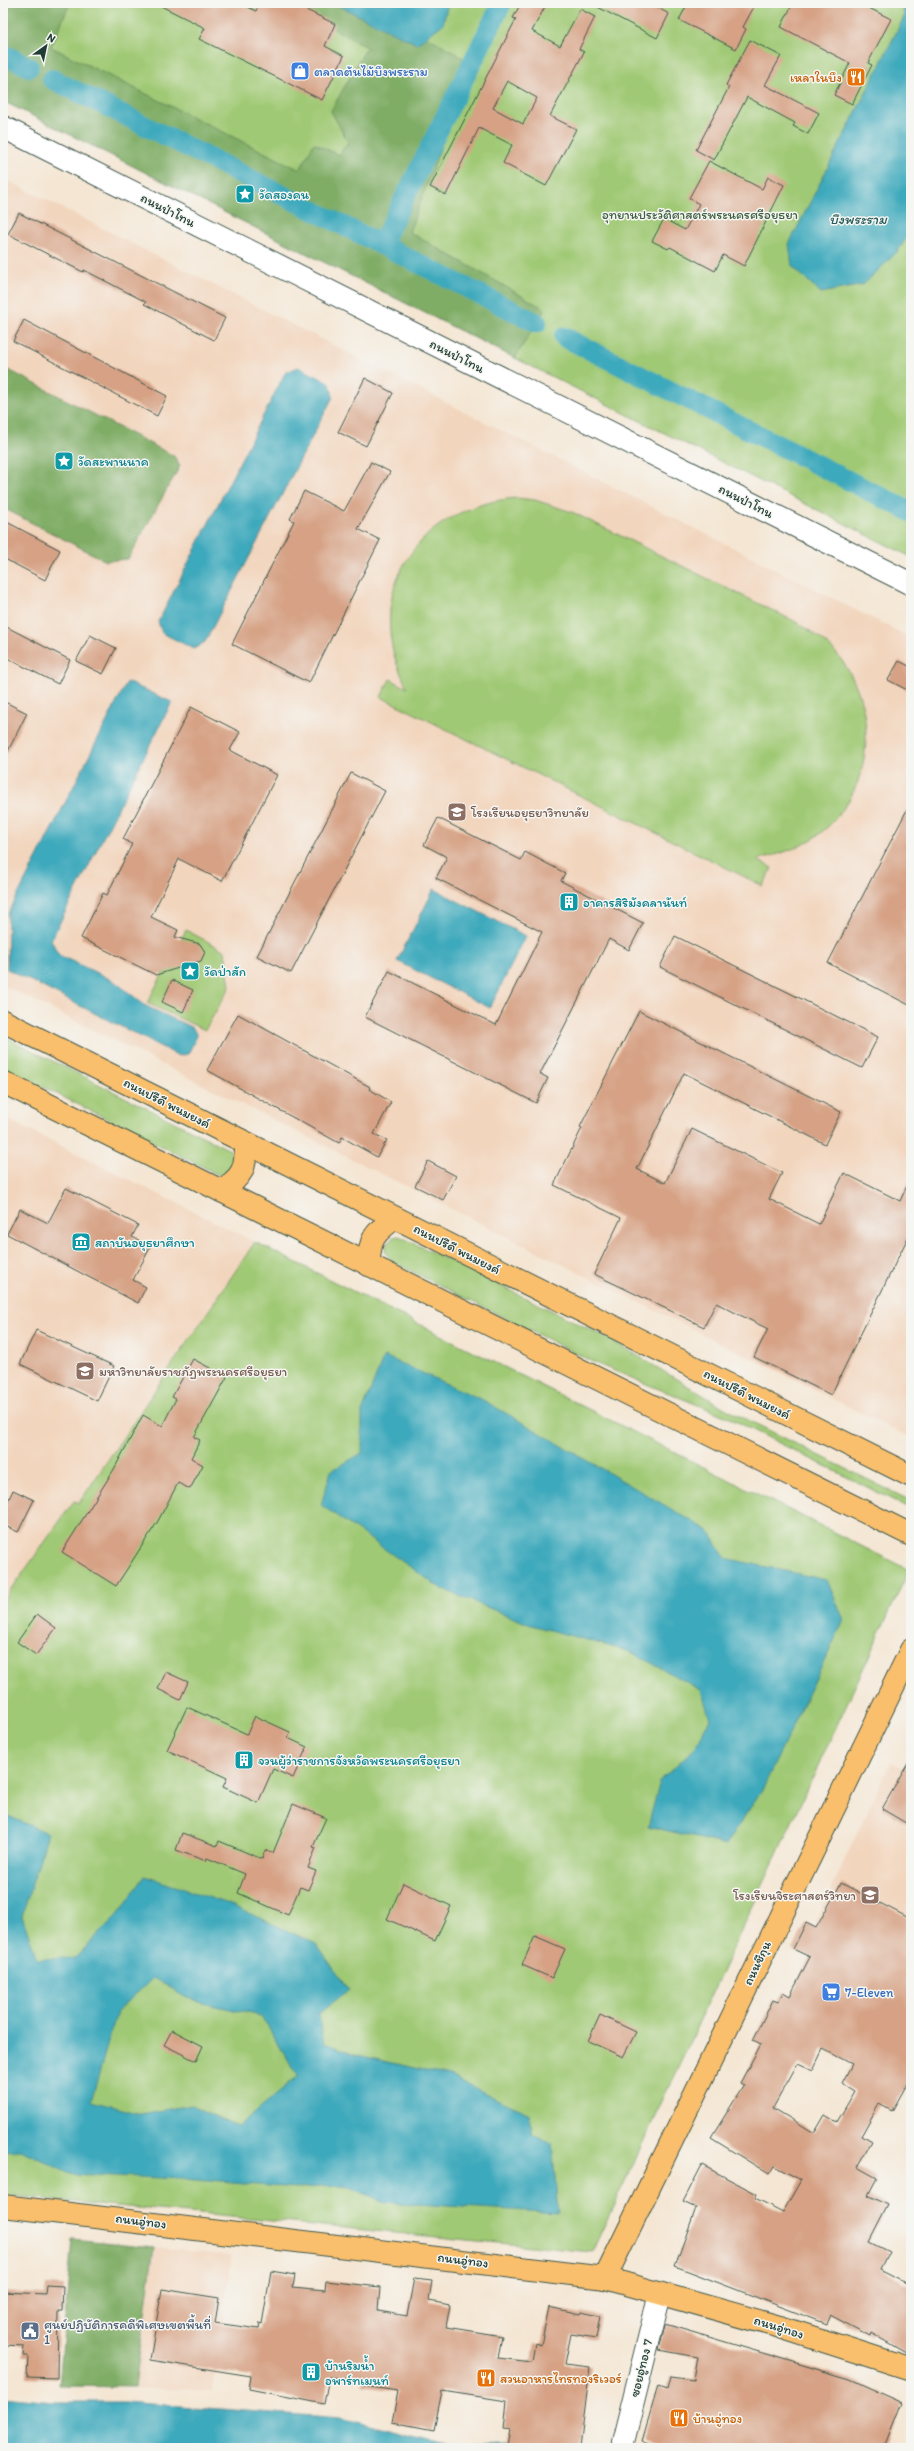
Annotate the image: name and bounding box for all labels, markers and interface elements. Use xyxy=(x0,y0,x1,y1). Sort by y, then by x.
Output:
north arrow xyxy=(26,26,66,66)
text: N xyxy=(45,31,58,46)
shop icon: ตลาดต้นไม้บึงพระราม xyxy=(289,60,311,82)
place label: ตลาดต้นไม้บึงพระราม xyxy=(314,64,428,79)
restaurant icon: เหลาในบึง xyxy=(845,66,867,88)
place label: เหลาในบึง xyxy=(790,70,842,85)
place icon: วัดสองคน xyxy=(234,183,256,205)
place label: วัดสองคน xyxy=(259,187,310,202)
street label: ถนนป่าโทน xyxy=(138,190,198,230)
park label: อุทยานประวัติศาสตร์พระนครศรีอยุธยา xyxy=(602,207,798,224)
water label: บึงพระราม xyxy=(829,211,888,228)
street label: ถนนป่าโทน xyxy=(427,336,487,376)
place icon: วัดสะพานนาค xyxy=(53,450,75,472)
place label: วัดสะพานนาค xyxy=(78,454,149,469)
street label: ถนนป่าโทน xyxy=(716,481,776,521)
school or university icon: โรงเรียนอยุธยาวิทยาลัย xyxy=(446,801,468,823)
place label: โรงเรียนอยุธยาวิทยาลัย xyxy=(470,805,589,822)
building icon: อาคารสิริมังคลานันท์ xyxy=(558,891,580,913)
place label: อาคารสิริมังคลานันท์ xyxy=(583,895,687,910)
place icon: วัดป่าสัก xyxy=(179,960,201,982)
place label: วัดป่าสัก xyxy=(204,964,246,979)
street label: ถนนปรีดี พนมยงค์ xyxy=(121,1075,213,1131)
street label: ถนนปรีดี พนมยงค์ xyxy=(411,1221,503,1277)
museum icon: สถาบันอยุธยาศึกษา xyxy=(70,1231,92,1253)
place label: สถาบันอยุธยาศึกษา xyxy=(95,1235,195,1252)
school or university icon: มหาวิทยาลัยราชภัฏพระนครศรีอยุธยา xyxy=(74,1360,96,1382)
place label: มหาวิทยาลัยราชภัฏพระนครศรีอยุธยา xyxy=(99,1364,287,1381)
street label: ถนนปรีดี พนมยงค์ xyxy=(701,1366,793,1422)
building icon: จวนผู้ว่าราชการจังหวัดพระนครศรีอยุธยา xyxy=(233,1749,255,1771)
place label: จวนผู้ว่าราชการจังหวัดพระนครศรีอยุธยา xyxy=(258,1753,460,1770)
school or university icon: โรงเรียนจิระศาสตร์วิทยา xyxy=(859,1884,881,1906)
place label: โรงเรียนจิระศาสตร์วิทยา xyxy=(732,1888,856,1903)
street label: ถนนชีกุน xyxy=(740,1938,776,1989)
supermarket icon: 7-Eleven xyxy=(820,1981,842,2003)
place label: 7-Eleven xyxy=(845,1985,894,2000)
street label: ถนนอู่ทอง xyxy=(114,2210,167,2233)
street label: ถนนอู่ทอง xyxy=(436,2249,489,2272)
street label: ถนนอู่ทอง xyxy=(752,2312,806,2343)
place label: ศูนย์ปฏิบัติการคดีพิเศษเขตพื้นที่ 1 xyxy=(44,2314,211,2347)
public building icon: ศูนย์ปฏิบัติการคดีพิเศษเขตพื้นที่ 1 xyxy=(19,2320,41,2342)
street label: ซอยอู่ทอง 7 xyxy=(627,2337,657,2399)
place label: บ้านริมน้ำ อพาร์ทเมนท์ xyxy=(325,2355,389,2388)
building icon: บ้านริมน้ำ อพาร์ทเมนท์ xyxy=(300,2361,322,2383)
restaurant icon: สวนอาหารไทรทองริเวอร์ xyxy=(475,2367,497,2389)
place label: สวนอาหารไทรทองริเวอร์ xyxy=(500,2371,622,2386)
restaurant icon: บ้านอู่ทอง xyxy=(668,2407,690,2429)
place label: บ้านอู่ทอง xyxy=(693,2411,742,2427)

